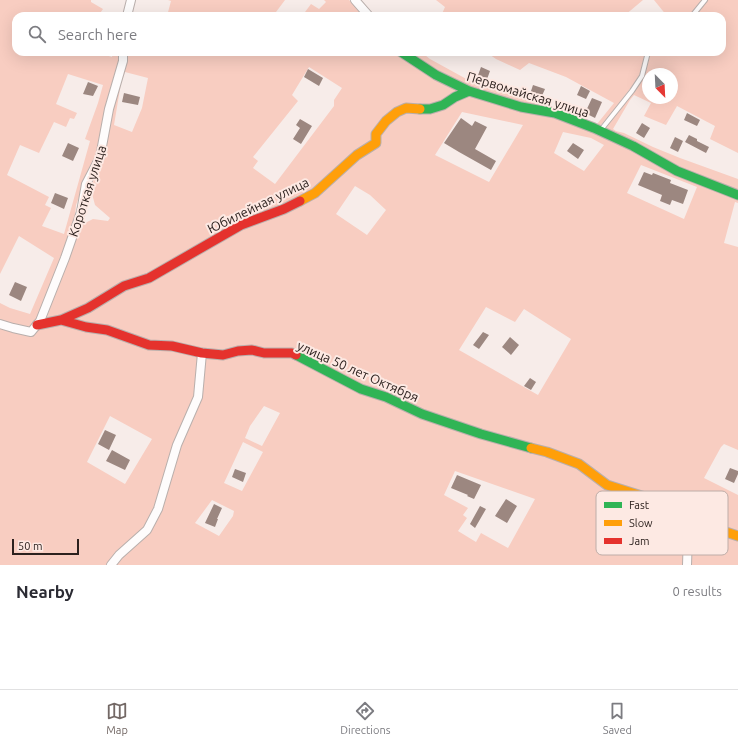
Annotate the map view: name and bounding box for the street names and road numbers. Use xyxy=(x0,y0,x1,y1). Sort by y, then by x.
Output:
street label: Первомайская улица xyxy=(465,69,591,119)
street label: Короткая улица xyxy=(66,144,108,238)
street label: Юбилейная улица xyxy=(205,174,311,236)
street label: улица 50 лет Октября xyxy=(295,338,421,404)

